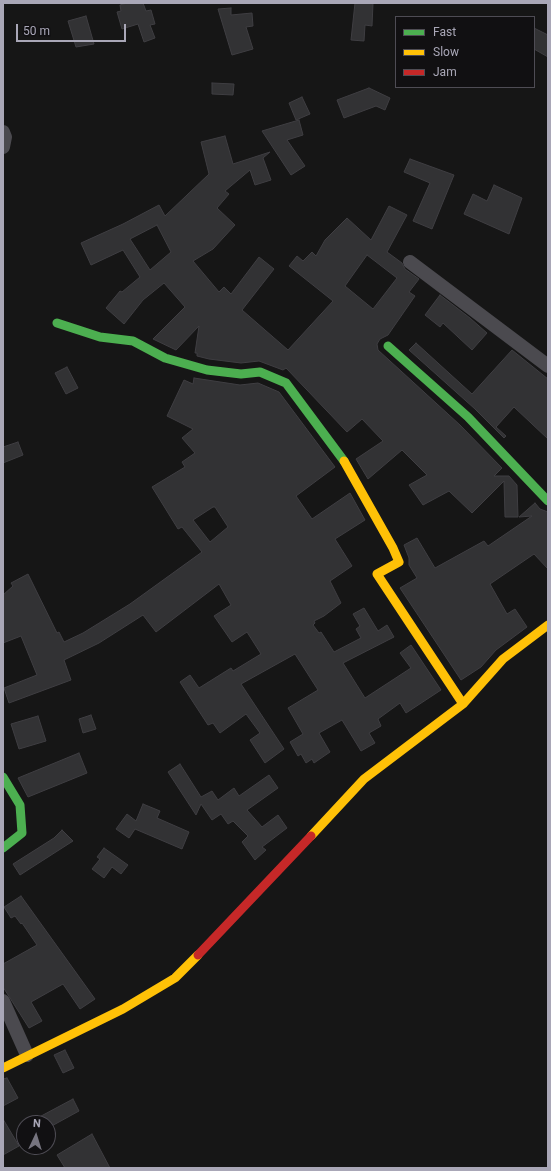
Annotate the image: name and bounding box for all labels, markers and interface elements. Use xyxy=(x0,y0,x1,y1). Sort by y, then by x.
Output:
scale bar xyxy=(18,16,128,42)
legend xyxy=(395,16,535,88)
text: 50 m xyxy=(23,24,50,38)
text: Fast xyxy=(433,25,456,39)
text: Slow xyxy=(433,45,459,59)
text: Jam xyxy=(433,65,457,79)
north arrow xyxy=(16,1115,56,1155)
text: N xyxy=(32,1117,41,1130)

